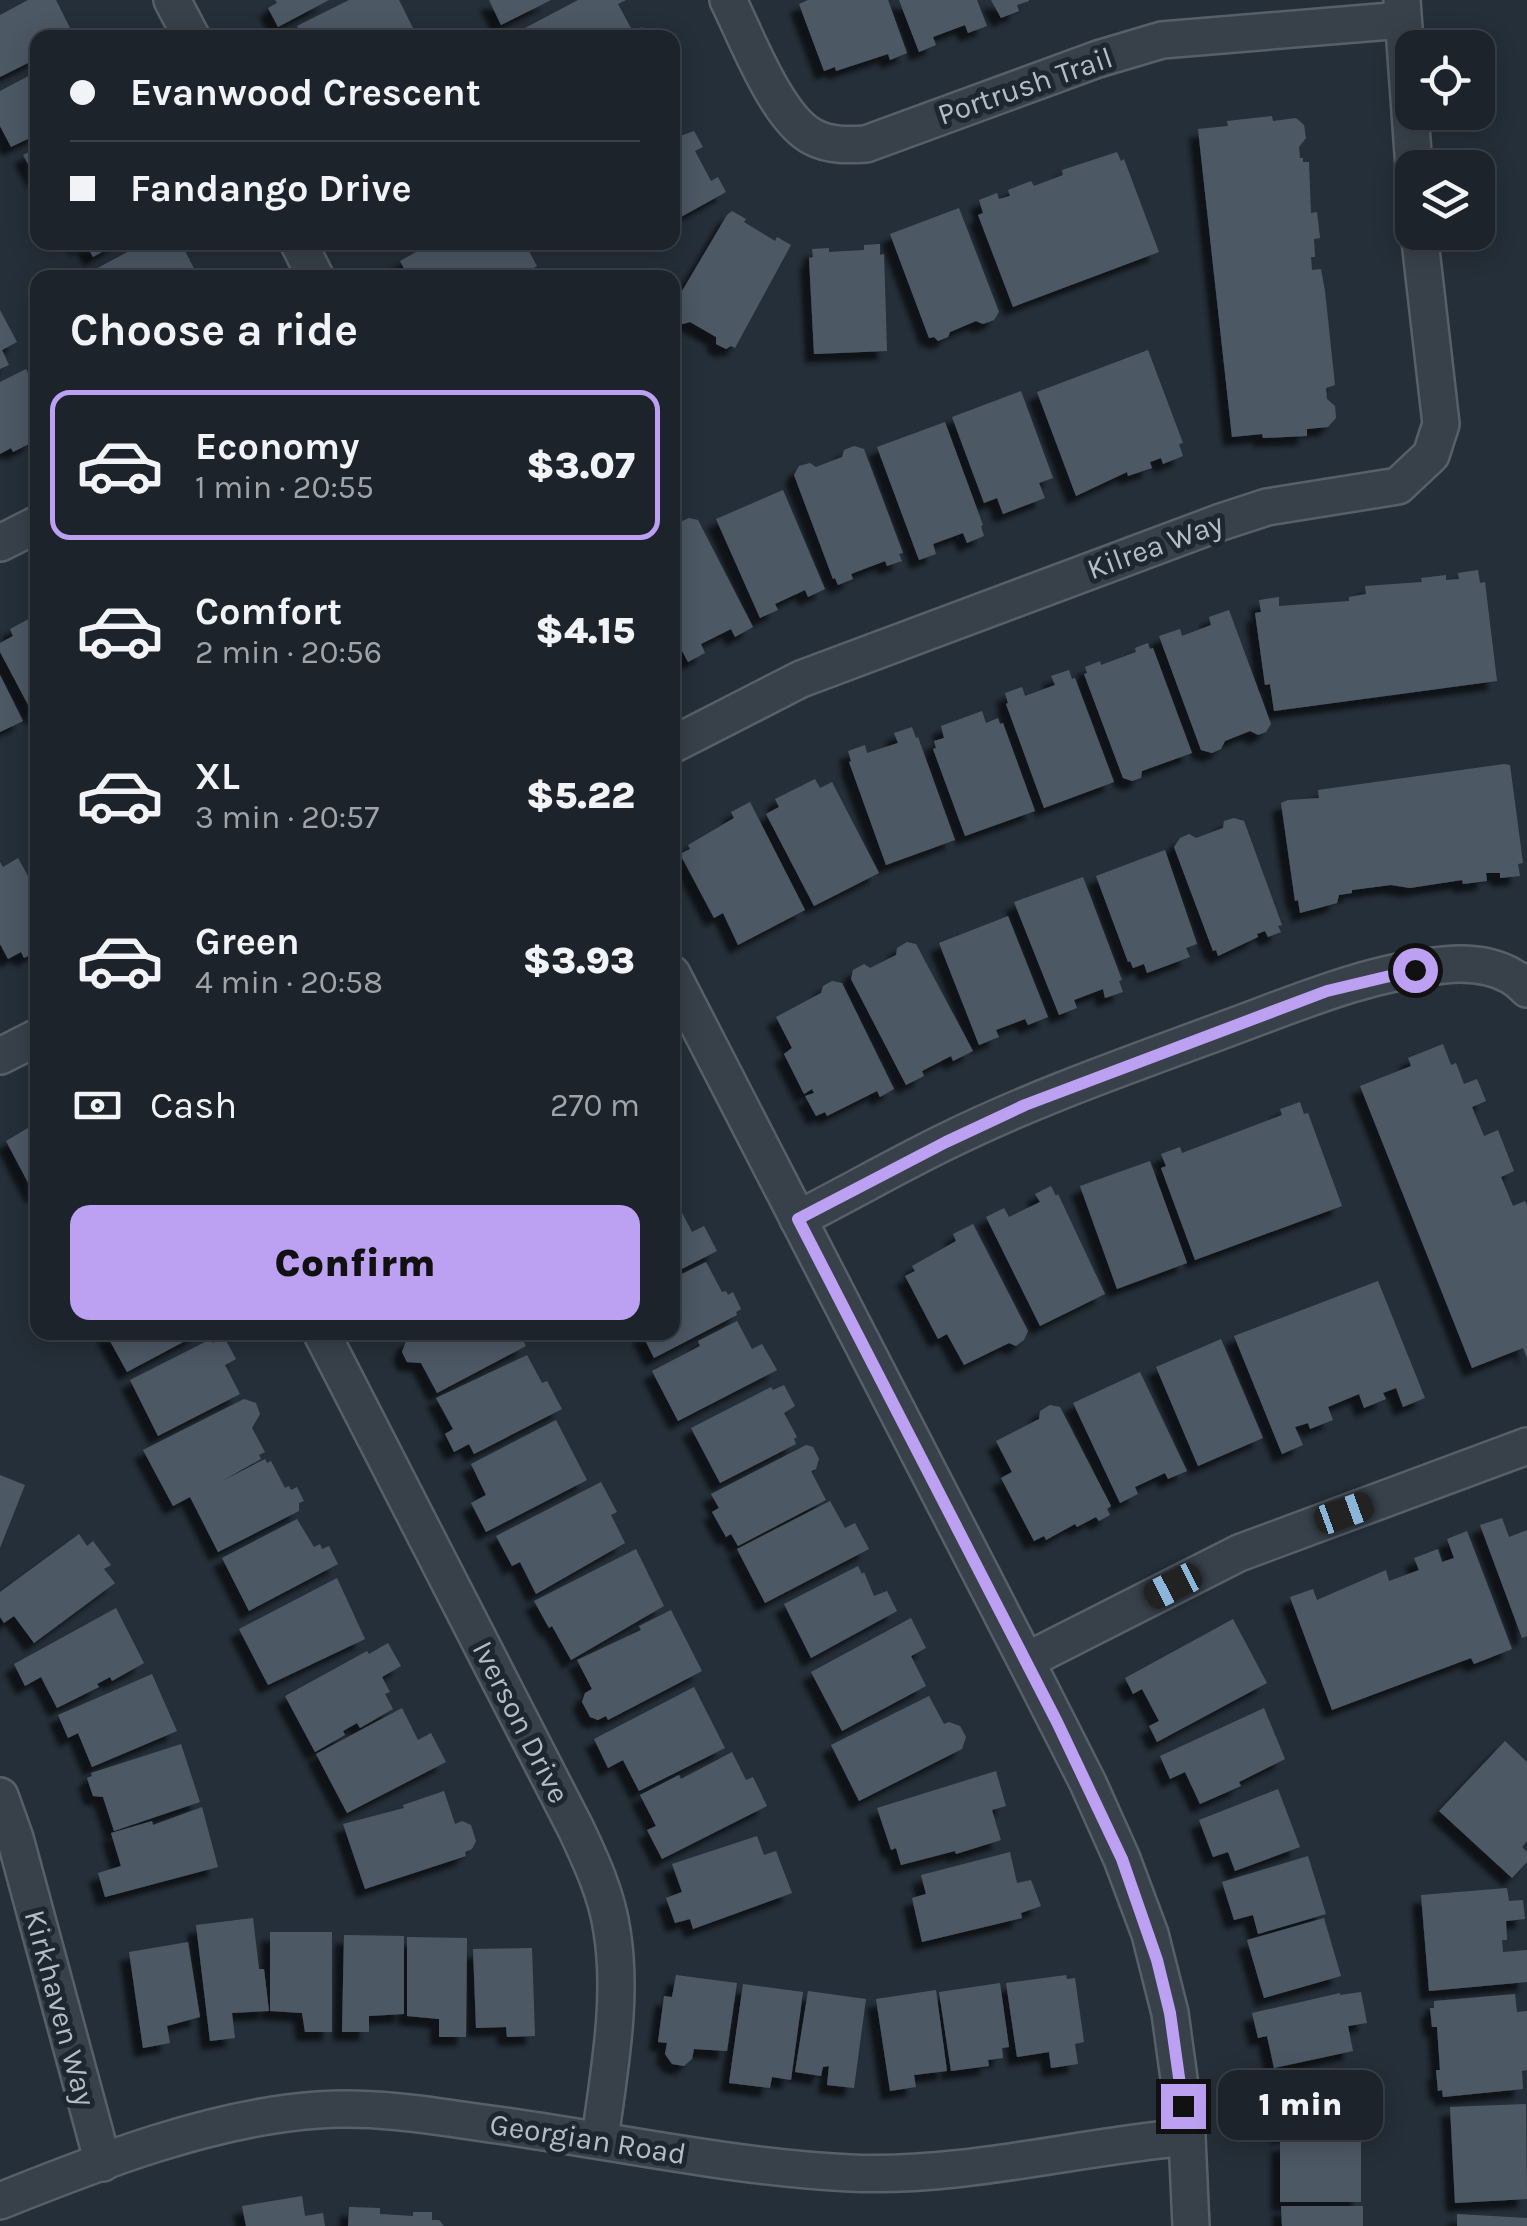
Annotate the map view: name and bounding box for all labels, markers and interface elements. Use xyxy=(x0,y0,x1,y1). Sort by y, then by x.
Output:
map controls xyxy=(1395,30,1495,250)
button: locate xyxy=(1395,30,1495,130)
street label: Portrush Trail xyxy=(933,39,1117,133)
text: Evanwood Crescent xyxy=(130,70,481,115)
button: layers xyxy=(1395,150,1495,250)
text: Fandango Drive xyxy=(130,166,412,211)
text: Choose a ride xyxy=(70,304,358,356)
icon: car xyxy=(75,420,165,510)
text: Economy xyxy=(195,424,359,469)
text: $3.07 xyxy=(526,443,635,488)
text: 1 min · 20:55 xyxy=(195,469,374,506)
street label: Kilrea Way xyxy=(1082,505,1228,587)
icon: car xyxy=(75,585,165,675)
text: Comfort xyxy=(195,589,342,634)
text: $4.15 xyxy=(535,608,635,653)
text: 2 min · 20:56 xyxy=(195,634,382,671)
icon: car xyxy=(75,750,165,840)
text: XL xyxy=(195,754,240,799)
text: $5.22 xyxy=(526,773,635,818)
text: 3 min · 20:57 xyxy=(195,799,379,836)
icon: car xyxy=(75,915,165,1005)
text: Green xyxy=(195,919,300,964)
text: $3.93 xyxy=(523,938,635,983)
route start xyxy=(1393,948,1438,993)
text: 4 min · 20:58 xyxy=(195,964,383,1001)
icon: cash xyxy=(70,1078,125,1133)
text: Cash xyxy=(150,1083,237,1128)
text: 270 m xyxy=(550,1087,640,1124)
button: Confirm xyxy=(70,1205,640,1320)
car xyxy=(1311,1489,1377,1537)
car xyxy=(1139,1559,1207,1613)
street label: Iverson Drive xyxy=(465,1635,577,1809)
street label: Kirkhaven Way xyxy=(17,1906,103,2110)
callout: 1 min xyxy=(1218,2071,1383,2141)
route end xyxy=(1161,2084,1206,2129)
text: 1 min xyxy=(1259,2086,1342,2123)
street label: Georgian Road xyxy=(487,2106,689,2172)

